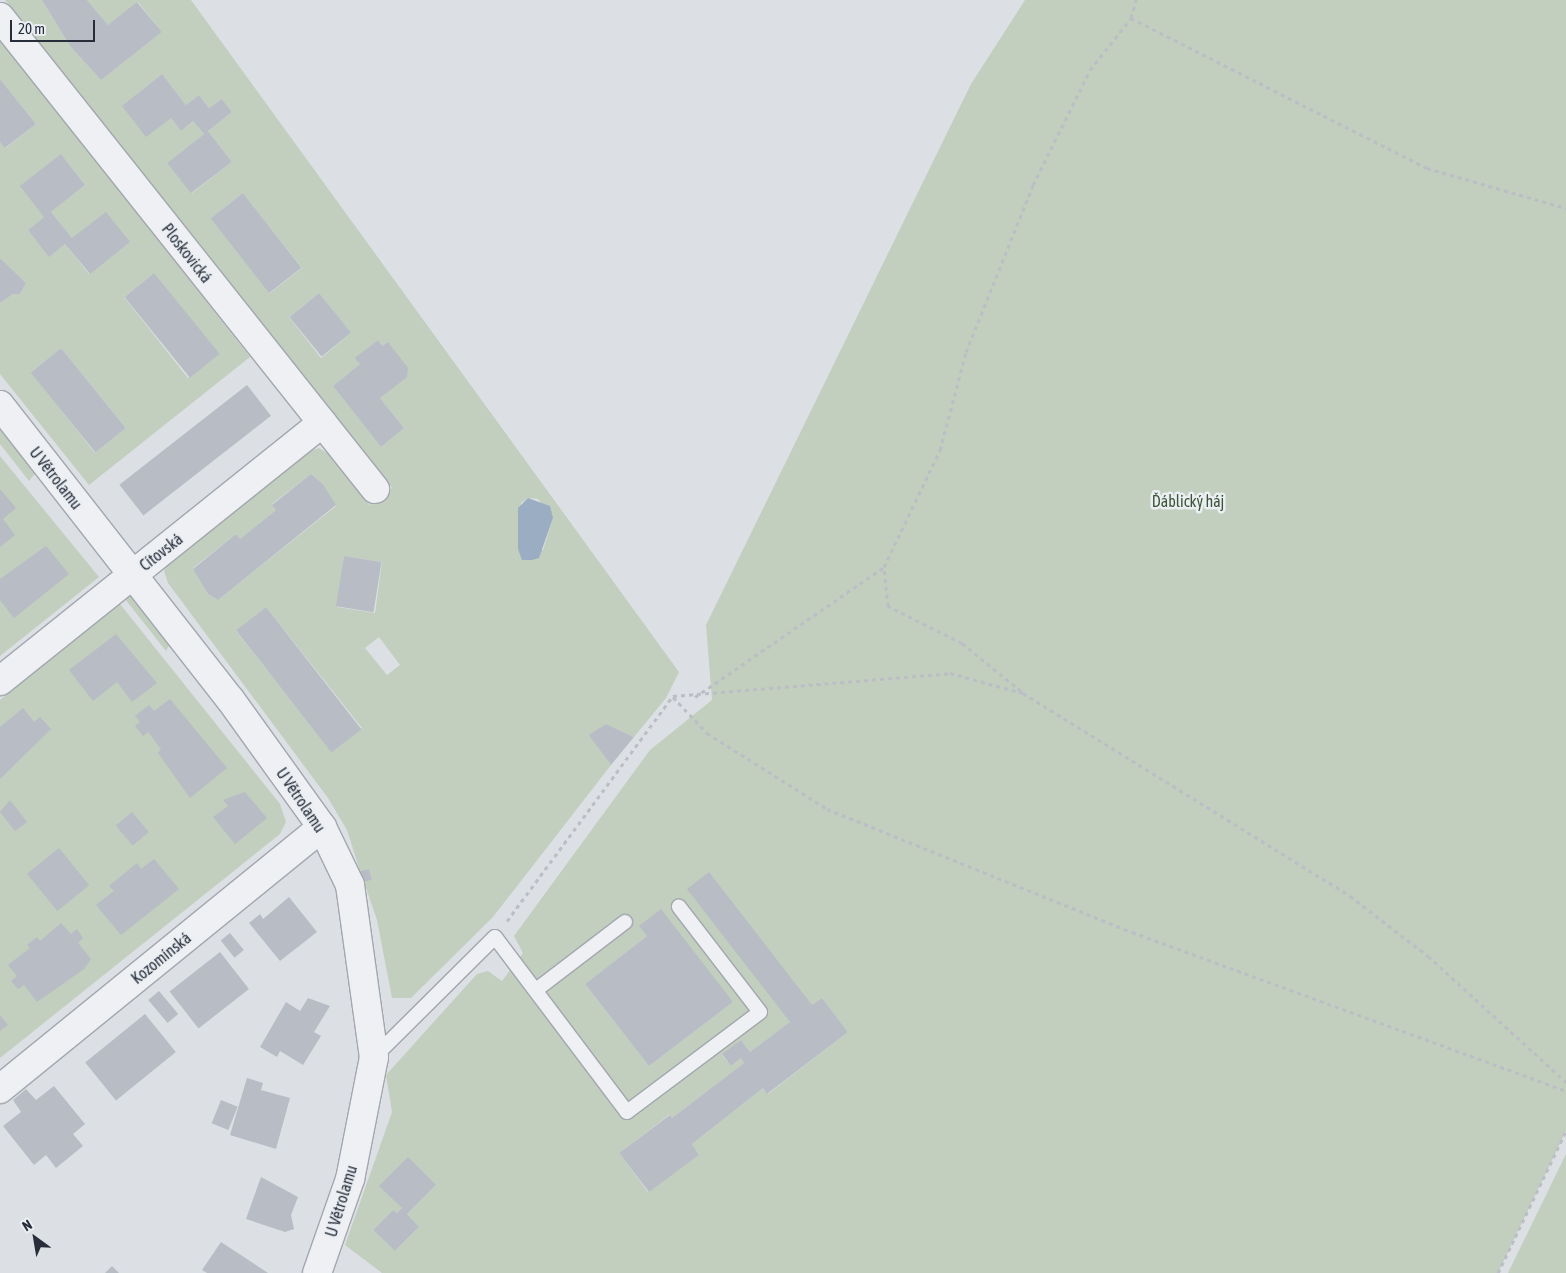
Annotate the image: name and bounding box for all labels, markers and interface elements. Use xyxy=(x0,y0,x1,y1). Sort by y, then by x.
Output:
scale bar xyxy=(12,10,98,42)
text: 20 m xyxy=(18,20,45,37)
street label: Ploskovická xyxy=(158,220,216,286)
street label: U Větrolamu xyxy=(26,443,86,513)
park label: Ďáblický háj xyxy=(1152,491,1224,511)
street label: Cítovská xyxy=(136,529,186,575)
street label: U Větrolamu xyxy=(272,764,330,836)
street label: Kozomínská xyxy=(127,928,195,988)
street label: U Větrolamu xyxy=(321,1163,361,1239)
north arrow xyxy=(10,1213,60,1263)
text: N xyxy=(19,1216,35,1234)

